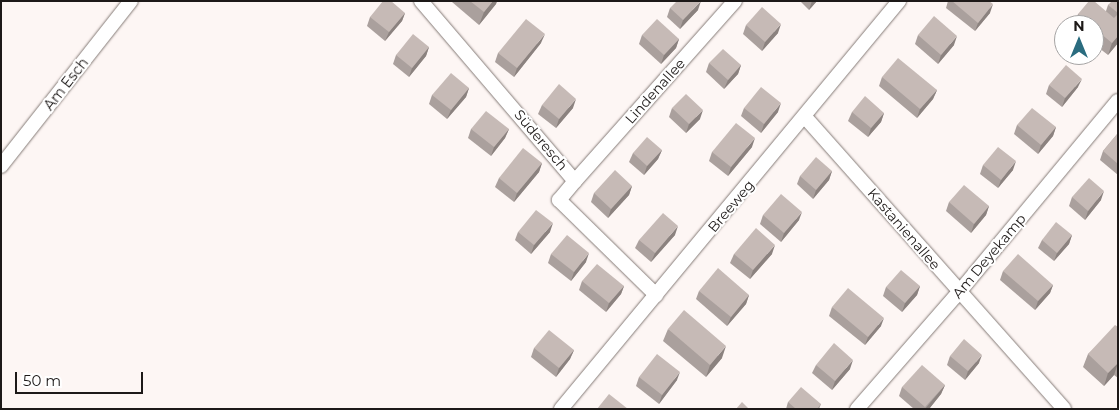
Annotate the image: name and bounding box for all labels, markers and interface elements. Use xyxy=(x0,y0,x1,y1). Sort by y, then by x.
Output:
north arrow xyxy=(1054,15,1104,65)
text: N xyxy=(1073,17,1085,35)
street label: Am Esch xyxy=(40,54,92,114)
street label: Lindenallee xyxy=(621,55,689,127)
street label: Süderesch xyxy=(511,106,571,174)
street label: Breeweg xyxy=(704,177,758,235)
street label: Kastanienallee xyxy=(864,185,944,273)
street label: Am Deyekamp xyxy=(949,210,1029,302)
scale bar xyxy=(18,362,145,394)
text: 50 m xyxy=(23,371,61,390)

